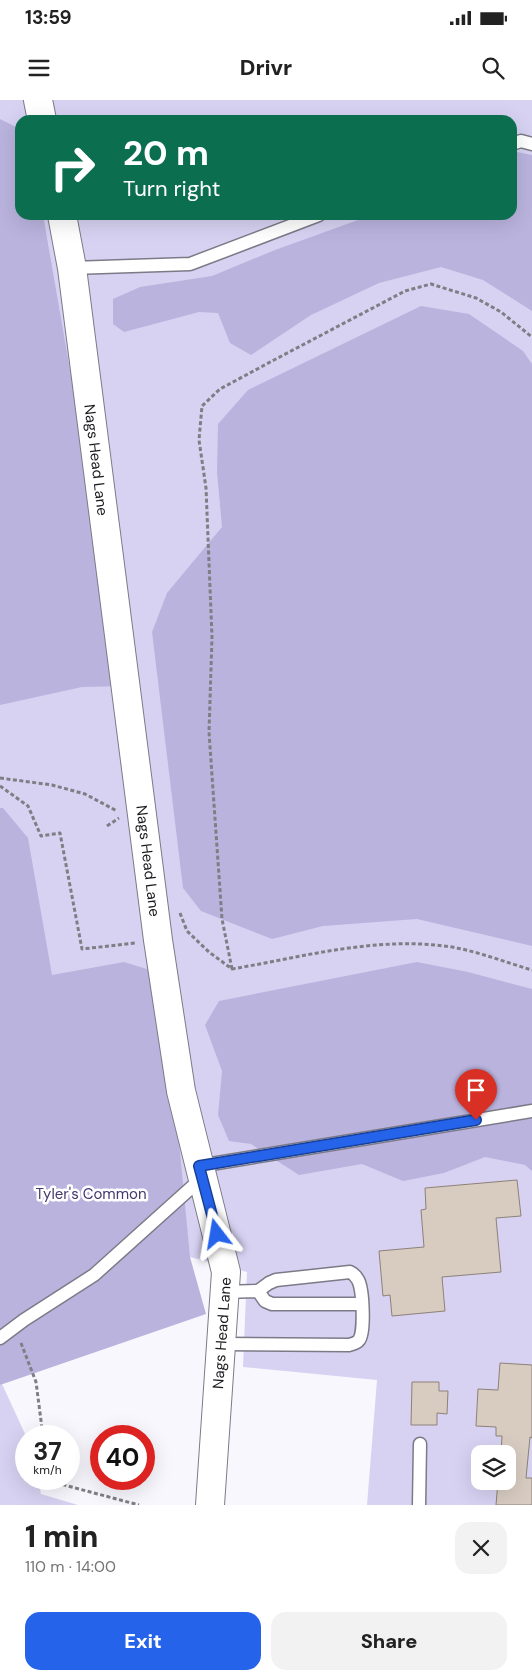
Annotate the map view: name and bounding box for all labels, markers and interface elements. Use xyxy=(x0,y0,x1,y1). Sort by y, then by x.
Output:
text: 13:59 xyxy=(25,5,72,30)
text: Drivr xyxy=(240,53,292,82)
icon: menu xyxy=(25,54,53,82)
icon: search xyxy=(479,54,507,82)
text: 20 m xyxy=(123,130,209,176)
icon: right xyxy=(40,135,105,200)
text: Turn right xyxy=(123,174,220,203)
street label: Nags Head Lane xyxy=(79,403,113,517)
street label: Nags Head Lane xyxy=(131,804,165,918)
pin xyxy=(455,1069,497,1120)
icon: arrive xyxy=(462,1076,490,1104)
park label: Tyler's Common xyxy=(35,1184,147,1204)
position arrow xyxy=(190,1207,242,1259)
street label: Nags Head Lane xyxy=(208,1276,236,1390)
speed limit sign: 40 xyxy=(90,1425,155,1490)
text: 37 xyxy=(33,1435,62,1468)
map controls xyxy=(471,1445,516,1490)
button: layers xyxy=(471,1445,516,1490)
text: km/h xyxy=(33,1462,62,1478)
text: 1 min xyxy=(25,1517,98,1556)
button: close xyxy=(455,1522,507,1574)
text: 110 m · 14:00 xyxy=(25,1556,116,1577)
button: Exit xyxy=(25,1612,261,1670)
button: Share xyxy=(271,1612,507,1670)

